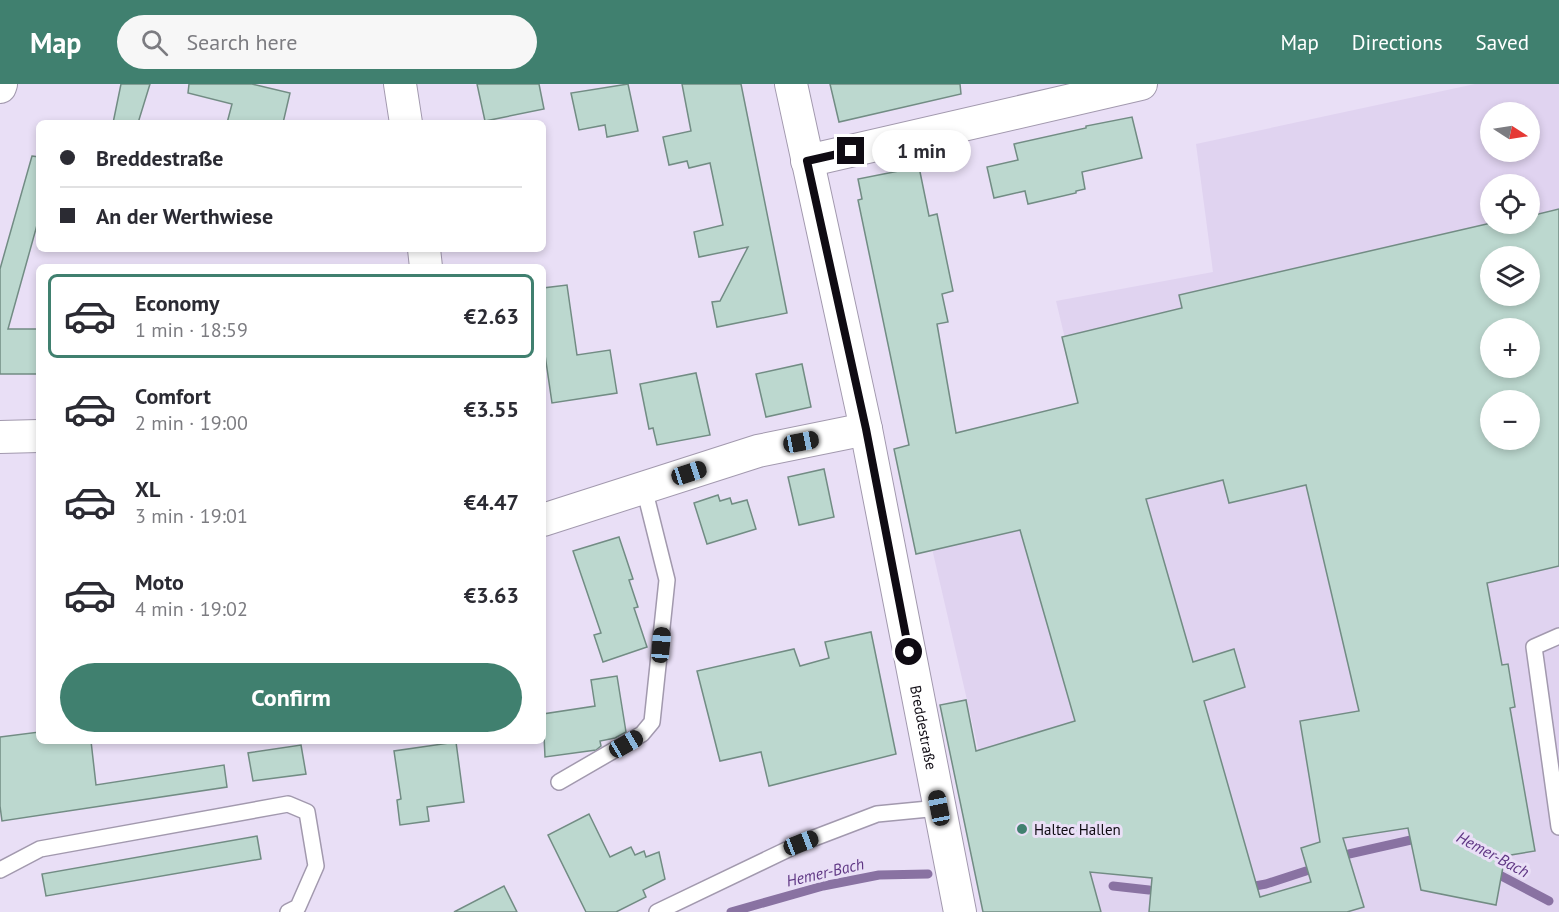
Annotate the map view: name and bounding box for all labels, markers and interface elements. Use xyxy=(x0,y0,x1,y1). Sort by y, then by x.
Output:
search box xyxy=(117,15,537,69)
text: Map xyxy=(30,24,81,61)
icon: search xyxy=(138,26,171,59)
text: Search here xyxy=(186,28,297,56)
text: Map xyxy=(1280,29,1319,56)
text: Directions xyxy=(1352,29,1443,56)
text: Saved xyxy=(1476,29,1529,56)
north arrow xyxy=(1480,102,1540,162)
map controls xyxy=(1480,102,1540,450)
callout: 1 min xyxy=(872,130,971,172)
route end xyxy=(837,137,864,164)
text: 1 min xyxy=(897,138,946,164)
text: Breddestraße xyxy=(96,144,223,172)
button: locate xyxy=(1480,174,1540,234)
text: An der Werthwiese xyxy=(96,202,273,230)
button: layers xyxy=(1480,246,1540,306)
icon: car xyxy=(63,289,117,343)
text: Economy xyxy=(135,289,219,317)
text: €2.63 xyxy=(464,302,519,330)
text: 1 min · 18:59 xyxy=(135,317,248,343)
button: + xyxy=(1480,318,1540,378)
icon: car xyxy=(63,382,117,436)
text: Comfort xyxy=(135,382,211,410)
button: − xyxy=(1480,390,1540,450)
text: €3.55 xyxy=(464,395,519,423)
text: 2 min · 19:00 xyxy=(135,410,248,436)
car xyxy=(782,430,820,454)
car xyxy=(669,459,709,487)
icon: car xyxy=(63,475,117,529)
text: XL xyxy=(135,475,160,503)
text: €4.47 xyxy=(464,488,519,516)
text: 3 min · 19:01 xyxy=(135,503,248,529)
icon: car xyxy=(63,568,117,622)
text: Moto xyxy=(135,568,184,596)
text: €3.63 xyxy=(464,581,519,609)
text: 4 min · 19:02 xyxy=(135,596,248,622)
car xyxy=(650,626,672,664)
route start xyxy=(895,638,922,665)
button: Confirm xyxy=(60,663,522,732)
street label: Breddestraße xyxy=(907,683,942,771)
car xyxy=(606,727,646,761)
car xyxy=(927,789,951,827)
place label: Haltec Hallen xyxy=(1034,820,1121,839)
marker: Haltec Hallen xyxy=(1015,822,1029,836)
water label: Hemer-Bach xyxy=(1453,827,1533,881)
car xyxy=(781,828,821,858)
water label: Hemer-Bach xyxy=(784,853,866,891)

